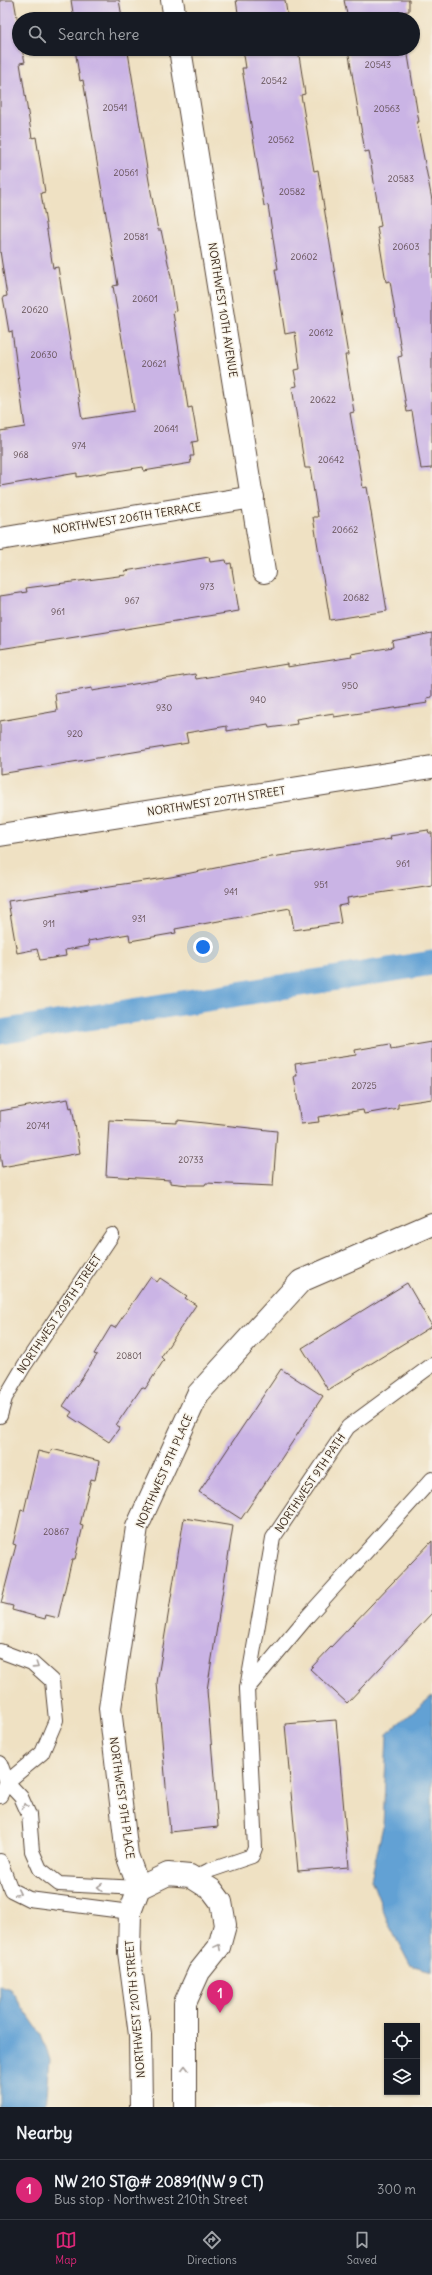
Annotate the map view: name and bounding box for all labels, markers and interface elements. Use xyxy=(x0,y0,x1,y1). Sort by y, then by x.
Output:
search box xyxy=(12,12,420,56)
icon: search xyxy=(26,23,48,45)
text: Search here xyxy=(58,25,139,44)
house number: 20543 xyxy=(365,59,391,70)
house number: 20542 xyxy=(261,75,287,86)
house number: 20541 xyxy=(103,102,127,113)
house number: 20563 xyxy=(374,103,400,114)
house number: 20562 xyxy=(268,134,294,145)
house number: 20561 xyxy=(114,167,138,178)
house number: 20583 xyxy=(388,173,414,184)
house number: 20582 xyxy=(279,186,305,197)
house number: 20581 xyxy=(124,231,148,242)
street label: NORTHWEST 10TH AVENUE xyxy=(205,241,241,379)
house number: 20603 xyxy=(392,241,420,252)
house number: 20602 xyxy=(291,251,318,262)
house number: 20601 xyxy=(132,293,158,304)
house number: 20620 xyxy=(22,304,49,315)
house number: 20612 xyxy=(309,327,333,338)
house number: 20630 xyxy=(30,349,58,360)
house number: 20621 xyxy=(142,358,166,369)
house number: 20622 xyxy=(310,394,336,405)
house number: 20641 xyxy=(154,423,178,434)
house number: 974 xyxy=(72,440,86,451)
house number: 968 xyxy=(13,449,29,460)
house number: 20642 xyxy=(318,454,344,465)
street label: NORTHWEST 206TH TERRACE xyxy=(52,499,202,537)
house number: 20662 xyxy=(332,524,358,535)
house number: 973 xyxy=(200,581,214,592)
house number: 20682 xyxy=(343,592,369,603)
house number: 967 xyxy=(125,595,140,606)
house number: 961 xyxy=(51,606,65,617)
house number: 950 xyxy=(342,680,358,691)
house number: 940 xyxy=(250,694,266,705)
house number: 930 xyxy=(156,702,172,713)
house number: 920 xyxy=(67,728,83,739)
street label: NORTHWEST 207TH STREET xyxy=(146,783,286,819)
house number: 961 xyxy=(396,858,410,869)
house number: 951 xyxy=(314,879,328,890)
house number: 941 xyxy=(224,886,238,897)
house number: 931 xyxy=(132,913,146,924)
house number: 911 xyxy=(43,918,55,929)
your location xyxy=(193,937,213,957)
house number: 20725 xyxy=(351,1080,377,1091)
house number: 20741 xyxy=(26,1120,50,1131)
house number: 20733 xyxy=(178,1154,204,1165)
street label: NORTHWEST 209TH STREET xyxy=(14,1252,104,1376)
house number: 20801 xyxy=(116,1350,142,1361)
street label: NORTHWEST 9TH PLACE xyxy=(133,1412,195,1530)
street label: NORTHWEST 9TH PATH xyxy=(272,1431,348,1535)
house number: 20867 xyxy=(43,1526,69,1537)
one-way arrow xyxy=(32,1661,39,1669)
street label: NORTHWEST 9TH PLACE xyxy=(107,1736,137,1860)
one-way arrow xyxy=(22,1803,30,1810)
one-way arrow xyxy=(97,1883,103,1891)
one-way arrow xyxy=(14,1888,22,1896)
street label: NORTHWEST 210TH STREET xyxy=(122,1939,148,2079)
one-way arrow xyxy=(213,1944,220,1951)
pin: 1 xyxy=(207,1980,233,2013)
map controls xyxy=(384,2023,420,2095)
button: locate xyxy=(384,2023,420,2059)
button: layers xyxy=(384,2059,420,2095)
one-way arrow xyxy=(181,2065,189,2071)
text: Nearby xyxy=(16,2122,72,2144)
text: NW 210 ST@# 20891(NW 9 CT) xyxy=(54,2172,263,2191)
text: 1 xyxy=(26,2181,32,2198)
text: 300 m xyxy=(377,2181,416,2198)
text: Bus stop · Northwest 210th Street xyxy=(54,2191,248,2208)
tab: Map xyxy=(55,2229,77,2267)
tab: Directions xyxy=(187,2229,237,2267)
tab: Saved xyxy=(347,2229,377,2267)

